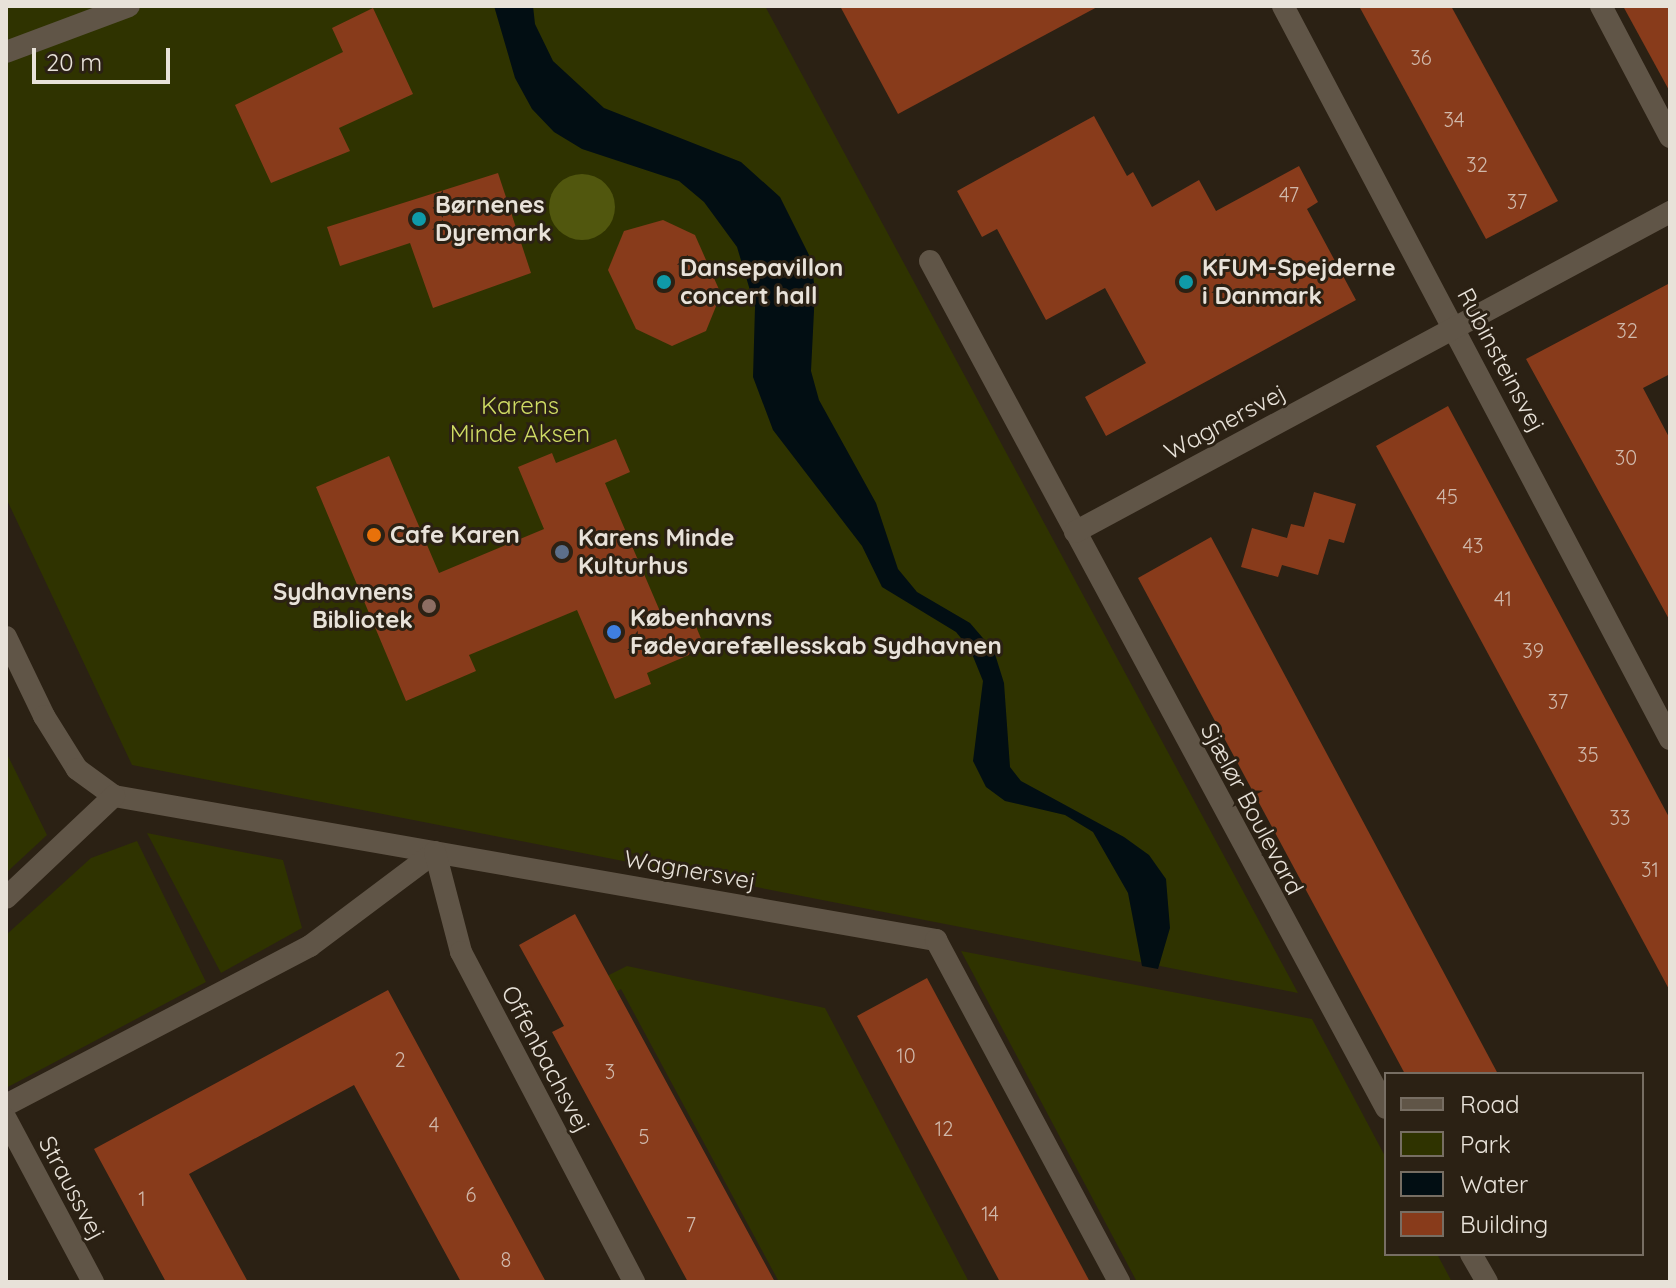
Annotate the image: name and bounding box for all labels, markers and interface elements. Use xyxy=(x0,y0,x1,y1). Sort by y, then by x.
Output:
scale bar xyxy=(36,32,174,82)
house number: 36 xyxy=(1410,45,1432,69)
text: 20 m xyxy=(46,47,102,77)
house number: 34 xyxy=(1443,107,1465,131)
house number: 32 xyxy=(1466,152,1488,176)
house number: 47 xyxy=(1279,182,1299,206)
house number: 37 xyxy=(1507,189,1527,213)
place label: Børnenes Dyremark xyxy=(435,191,552,247)
marker: Børnenes Dyremark xyxy=(410,210,428,228)
place label: Dansepavillon concert hall xyxy=(680,254,843,310)
place label: KFUM-Spejderne i Danmark xyxy=(1202,254,1396,310)
marker: Dansepavillon concert hall xyxy=(655,273,673,291)
marker: KFUM-Spejderne i Danmark xyxy=(1177,273,1195,291)
street label: Rubinsteinsvej xyxy=(1451,283,1551,437)
house number: 32 xyxy=(1616,318,1638,342)
street label: Wagnersvej xyxy=(1160,378,1290,466)
park label: Karens Minde Aksen xyxy=(450,392,590,448)
house number: 30 xyxy=(1615,445,1637,469)
house number: 45 xyxy=(1436,484,1458,508)
place label: Cafe Karen xyxy=(390,521,520,549)
place label: Karens Minde Kulturhus xyxy=(578,524,734,580)
marker: Cafe Karen xyxy=(365,526,383,544)
house number: 43 xyxy=(1462,533,1484,557)
marker: Karens Minde Kulturhus xyxy=(553,543,571,561)
place label: Sydhavnens Bibliotek xyxy=(273,578,413,634)
house number: 41 xyxy=(1494,586,1512,610)
marker: Sydhavnens Bibliotek xyxy=(420,597,438,615)
place label: Københavns Fødevarefællesskab Sydhavnen xyxy=(630,604,1002,660)
marker: Københavns Fødevarefællesskab Sydhavnen xyxy=(605,623,623,641)
house number: 39 xyxy=(1522,638,1544,662)
house number: 37 xyxy=(1548,689,1568,713)
street label: Sjælør Boulevard xyxy=(1195,718,1309,900)
house number: 35 xyxy=(1577,742,1599,766)
house number: 33 xyxy=(1610,805,1630,829)
street label: Wagnersvej xyxy=(622,844,758,896)
house number: 31 xyxy=(1641,857,1659,881)
street label: Offenbachsvej xyxy=(495,981,597,1137)
house number: 10 xyxy=(896,1043,916,1067)
house number: 2 xyxy=(394,1047,406,1071)
house number: 3 xyxy=(605,1059,615,1083)
legend xyxy=(1384,1072,1644,1256)
text: Road xyxy=(1460,1089,1520,1119)
house number: 4 xyxy=(429,1112,439,1136)
house number: 12 xyxy=(935,1116,953,1140)
house number: 5 xyxy=(639,1124,649,1148)
text: Park xyxy=(1460,1129,1511,1159)
street label: Straussvej xyxy=(33,1131,111,1245)
text: Water xyxy=(1460,1169,1528,1199)
house number: 6 xyxy=(466,1182,476,1206)
house number: 1 xyxy=(138,1186,146,1210)
house number: 14 xyxy=(981,1201,999,1225)
text: Building xyxy=(1460,1209,1548,1239)
house number: 7 xyxy=(686,1212,696,1236)
house number: 8 xyxy=(501,1247,511,1271)

